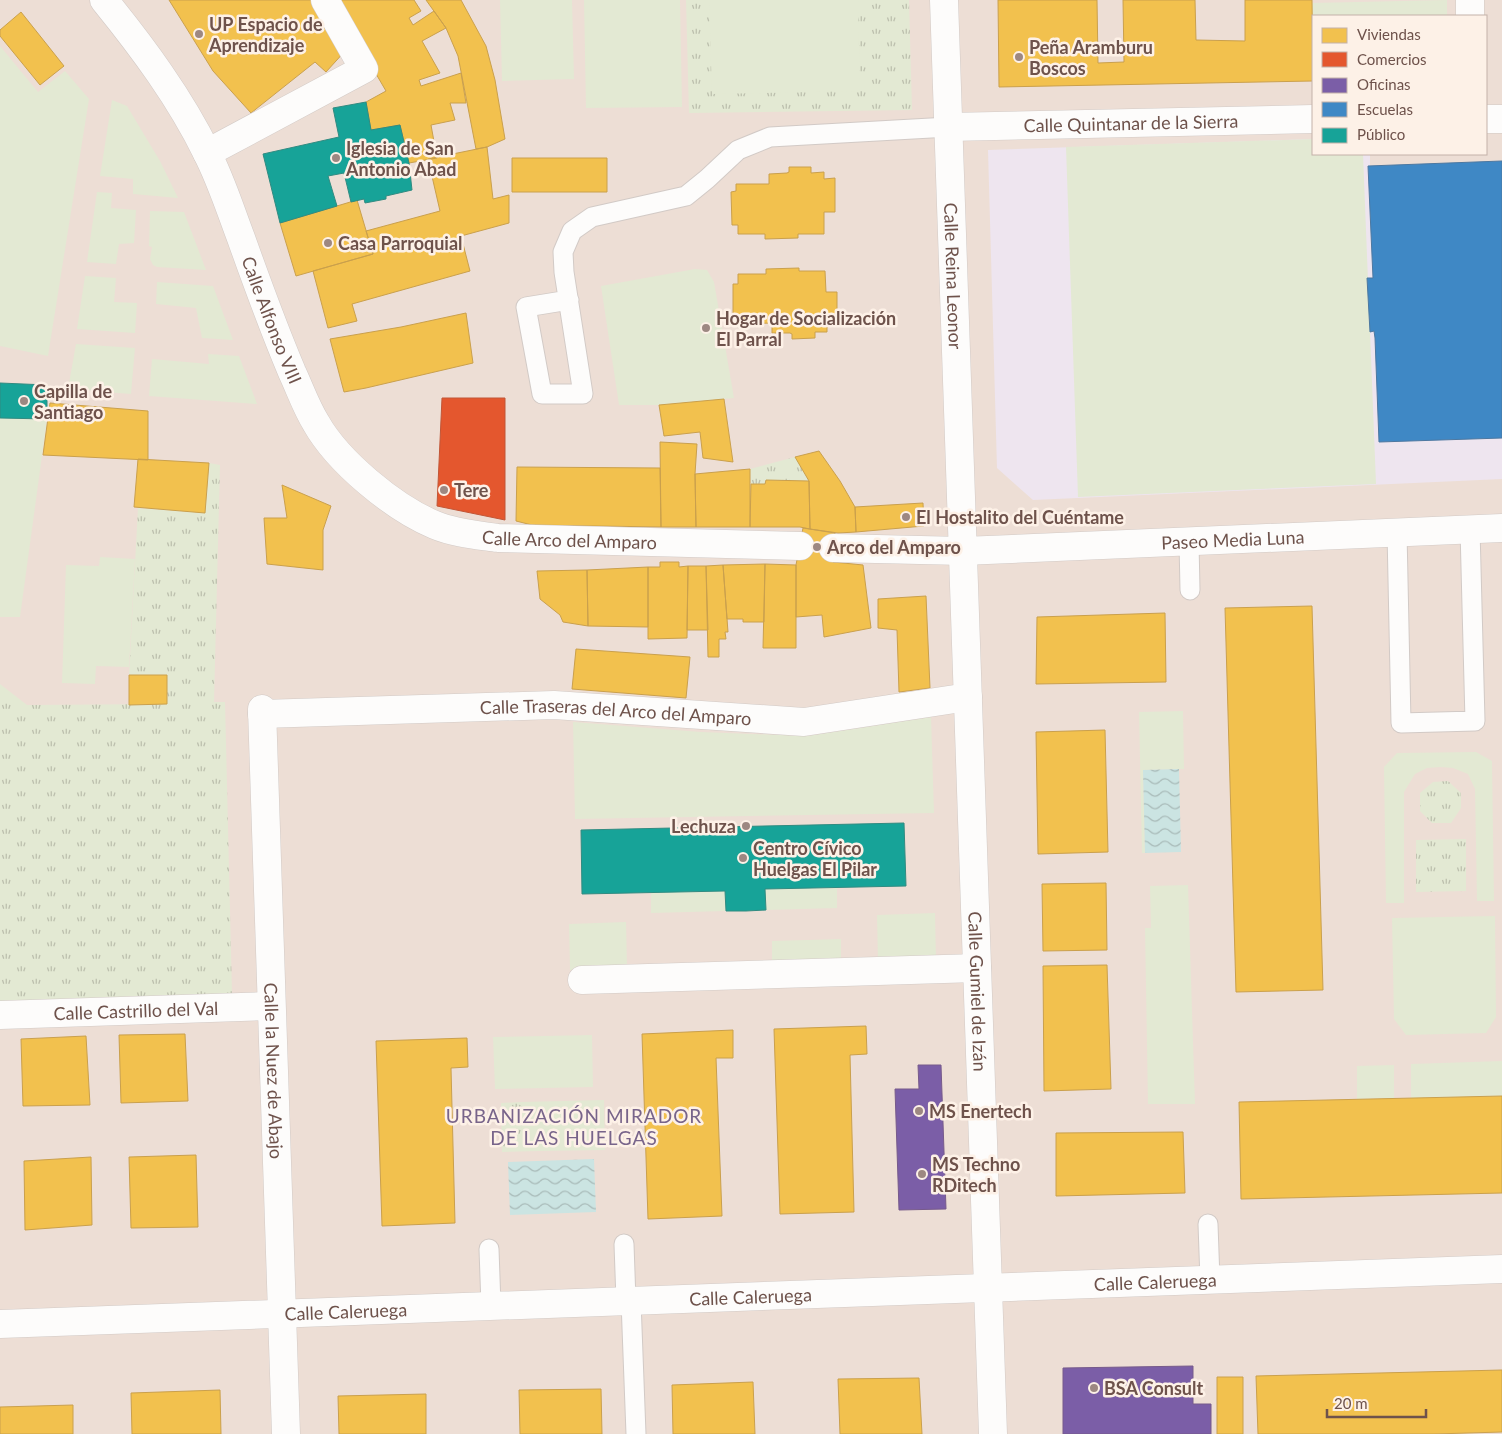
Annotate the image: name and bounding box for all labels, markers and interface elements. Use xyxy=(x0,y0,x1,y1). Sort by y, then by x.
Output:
place label: UP Espacio de Aprendizaje xyxy=(208,13,323,56)
legend xyxy=(1312,15,1487,155)
text: Viviendas xyxy=(1357,25,1421,43)
marker: UP Espacio de Aprendizaje xyxy=(193,28,205,40)
place label: Peña Aramburu Boscos xyxy=(1029,36,1153,79)
text: Comercios xyxy=(1357,50,1427,68)
marker: Peña Aramburu Boscos xyxy=(1013,51,1025,63)
text: Oficinas xyxy=(1357,75,1411,93)
text: Escuelas xyxy=(1357,100,1413,118)
street label: Calle Quintanar de la Sierra xyxy=(1023,110,1239,136)
text: Público xyxy=(1357,125,1405,143)
place label: Iglesia de San Antonio Abad xyxy=(345,137,456,180)
marker: Iglesia de San Antonio Abad xyxy=(330,152,342,164)
street label: Calle Reina Leonor xyxy=(940,202,967,350)
place label: Casa Parroquial xyxy=(338,232,463,254)
marker: Casa Parroquial xyxy=(322,237,334,249)
street label: Calle Alfonso VIII xyxy=(237,253,307,387)
place label: Hogar de Socialización El Parral xyxy=(716,307,896,350)
marker: Hogar de Socialización El Parral xyxy=(700,322,712,334)
place label: Capilla de Santiago xyxy=(34,380,113,423)
marker: Capilla de Santiago xyxy=(18,395,30,407)
place label: Tere xyxy=(454,479,489,501)
marker: Tere xyxy=(438,484,450,496)
place label: El Hostalito del Cuéntame xyxy=(916,506,1124,528)
marker: El Hostalito del Cuéntame xyxy=(900,511,912,523)
street label: Calle Arco del Amparo xyxy=(481,525,657,553)
street label: Paseo Media Luna xyxy=(1161,525,1305,554)
place label: Arco del Amparo xyxy=(826,536,961,558)
marker: Arco del Amparo xyxy=(811,541,823,553)
street label: Calle Traseras del Arco del Amparo xyxy=(480,694,752,729)
place label: Lechuza xyxy=(671,815,736,837)
marker: Lechuza xyxy=(740,820,752,832)
place label: Centro Cívico Huelgas El Pilar xyxy=(753,837,877,880)
marker: Centro Cívico Huelgas El Pilar xyxy=(737,852,749,864)
street label: Calle Gumiel de Izán xyxy=(964,911,992,1072)
street label: Calle la Nuez de Abajo xyxy=(260,982,288,1159)
street label: Calle Castrillo del Val xyxy=(53,997,219,1024)
place label: MS Enertech xyxy=(929,1100,1032,1122)
district label: URBANIZACIÓN MIRADOR DE LAS HUELGAS xyxy=(446,1104,702,1149)
marker: MS Enertech xyxy=(913,1105,925,1117)
place label: MS Techno RDitech xyxy=(932,1153,1020,1196)
marker: MS Techno RDitech xyxy=(916,1168,928,1180)
street label: Calle Caleruega xyxy=(1093,1268,1217,1295)
street label: Calle Caleruega xyxy=(689,1283,812,1310)
street label: Calle Caleruega xyxy=(284,1298,408,1325)
place label: BSA Consult xyxy=(1104,1377,1203,1399)
marker: BSA Consult xyxy=(1088,1382,1100,1394)
scale bar xyxy=(1327,1386,1426,1418)
text: 20 m xyxy=(1334,1394,1368,1412)

